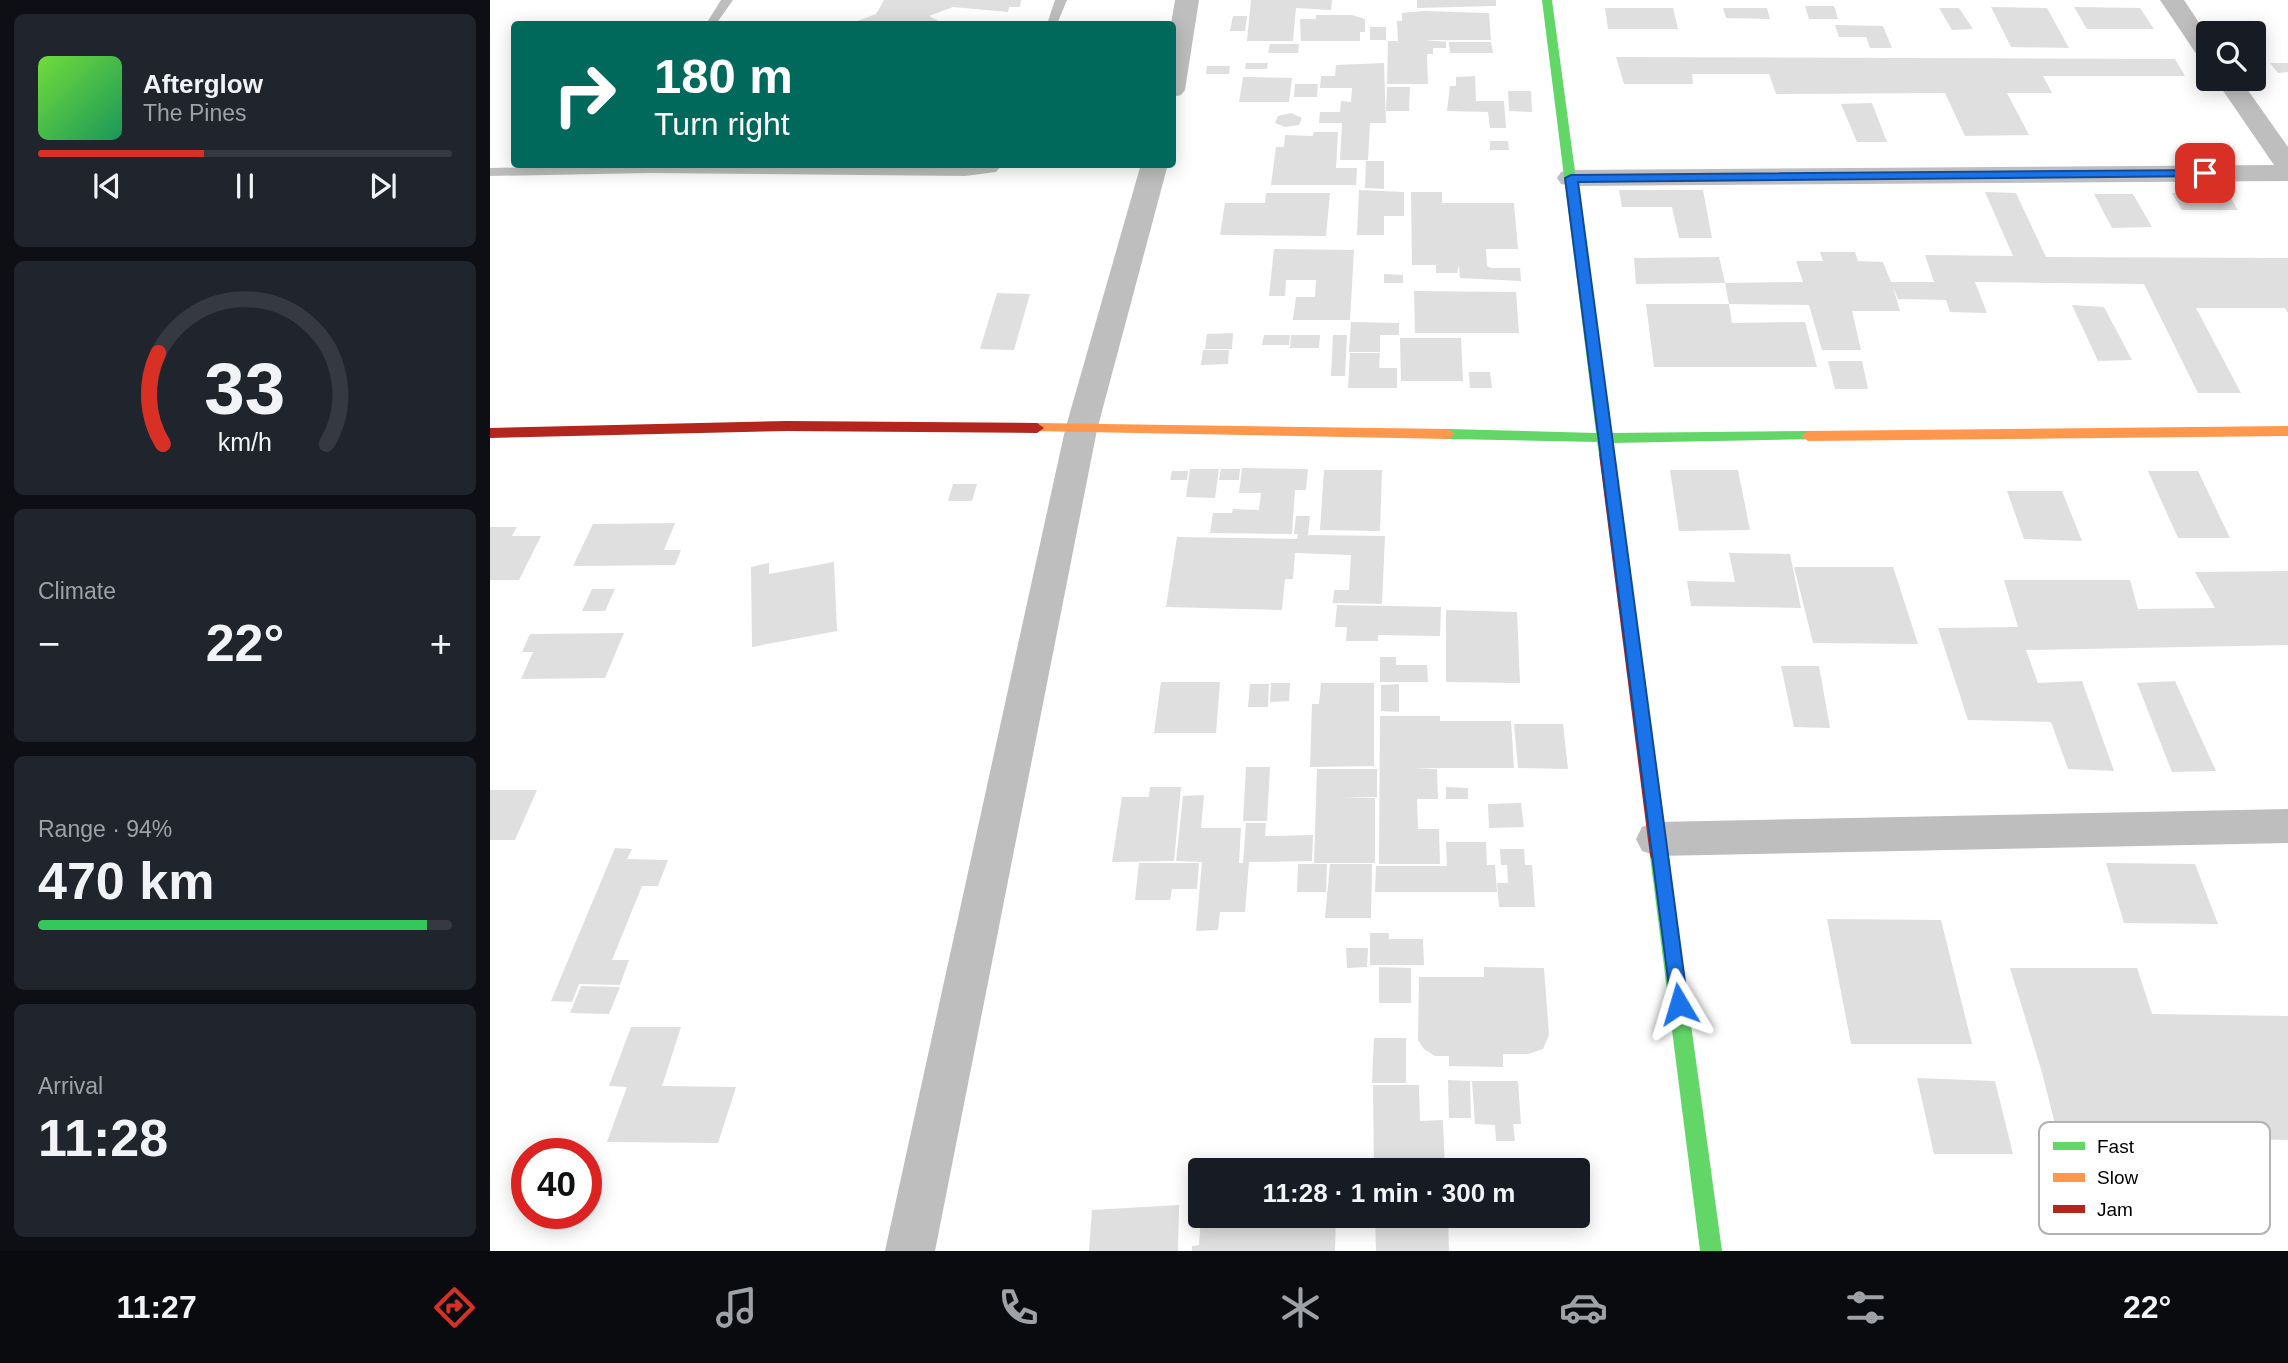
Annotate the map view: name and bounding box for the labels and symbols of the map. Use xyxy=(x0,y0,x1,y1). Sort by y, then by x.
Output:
pin xyxy=(2175,143,2235,203)
position arrow xyxy=(1642,967,1716,1041)
legend xyxy=(2039,1122,2270,1234)
text: Fast xyxy=(2097,1136,2135,1157)
speed limit sign: 40 xyxy=(511,1138,602,1229)
text: Slow xyxy=(2097,1167,2138,1188)
text: Jam xyxy=(2097,1199,2133,1220)

